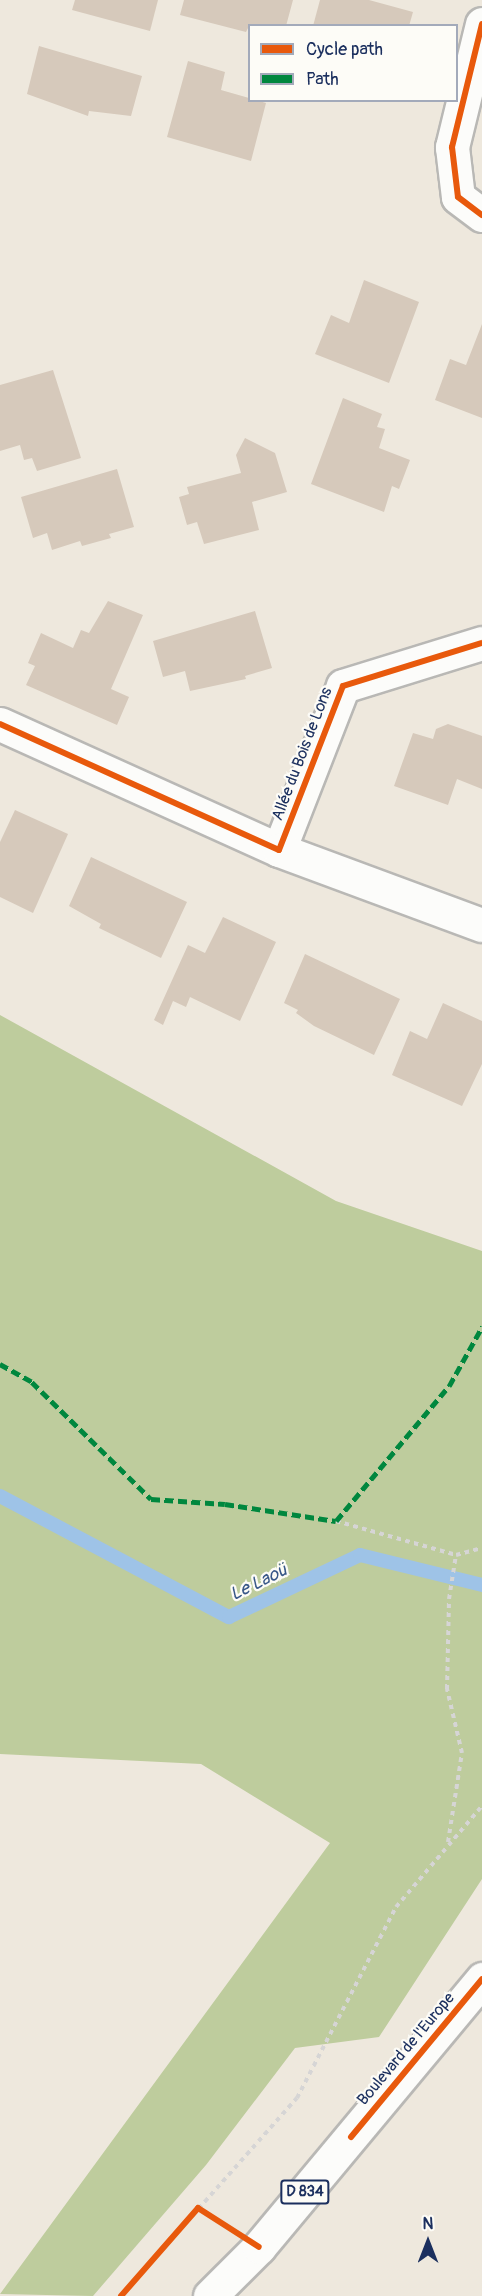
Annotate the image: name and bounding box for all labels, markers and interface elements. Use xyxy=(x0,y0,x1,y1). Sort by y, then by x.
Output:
legend xyxy=(248,24,458,102)
text: Cycle path xyxy=(306,38,383,61)
text: Path xyxy=(306,68,339,91)
street label: Allée du Bois de Lons xyxy=(268,685,336,823)
water label: Le Laoü xyxy=(227,1560,291,1606)
street label: Boulevard de l'Europe xyxy=(353,1989,459,2109)
road number: D 834 xyxy=(280,2180,330,2204)
north arrow xyxy=(398,2212,458,2272)
text: N xyxy=(423,2214,433,2234)

